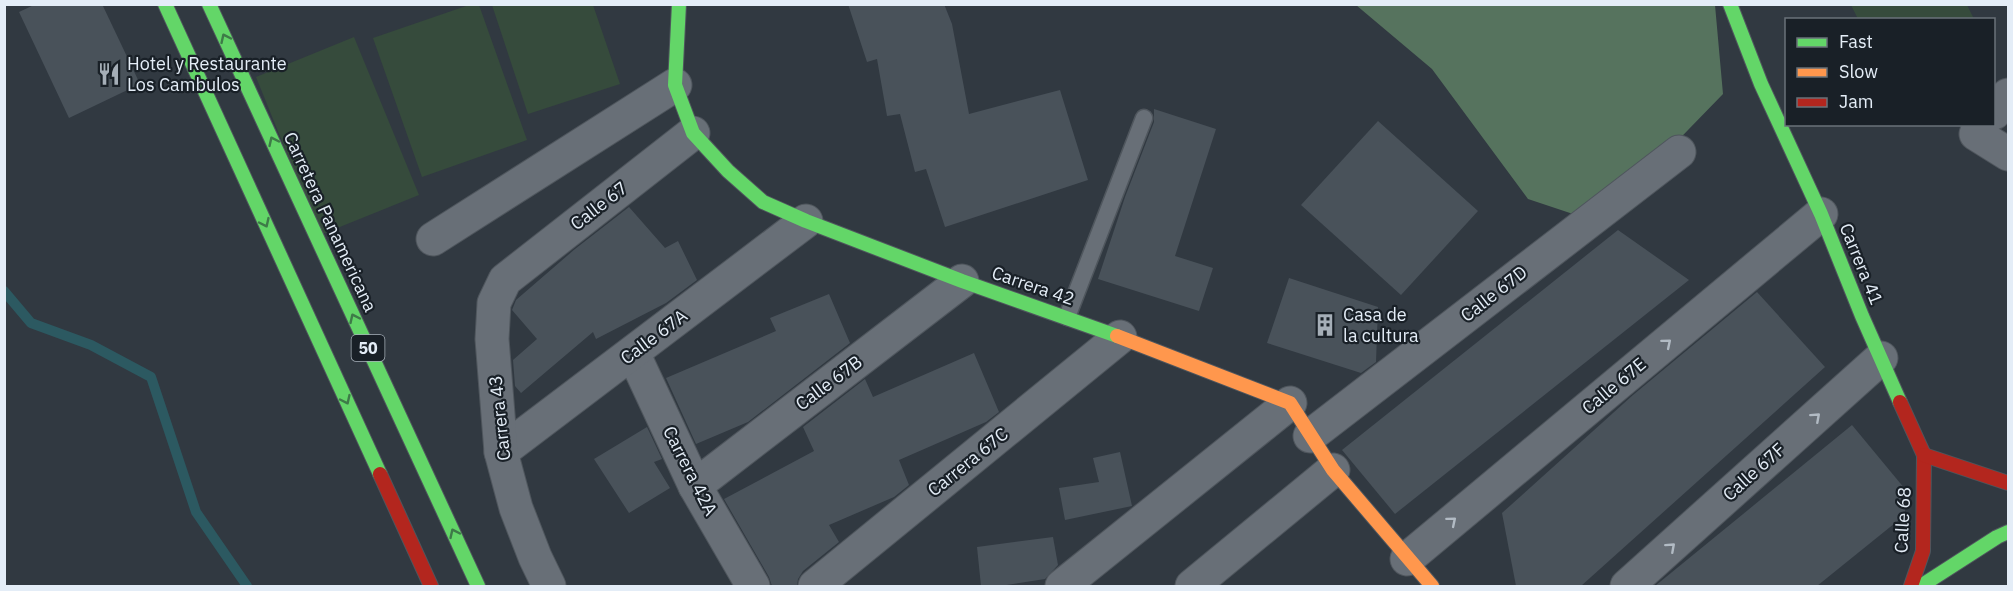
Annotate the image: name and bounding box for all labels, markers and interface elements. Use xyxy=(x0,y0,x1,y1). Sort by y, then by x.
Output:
legend xyxy=(1785,18,1995,126)
text: Fast xyxy=(1839,30,1873,53)
one-way arrow xyxy=(220,34,232,45)
place label: Hotel y Restaurante Los Cambulos xyxy=(127,52,287,96)
text: Slow xyxy=(1839,60,1878,83)
restaurant icon: Hotel y Restaurante Los Cambulos xyxy=(96,61,122,87)
text: Jam xyxy=(1839,90,1874,113)
street label: Carretera Panamericana xyxy=(279,128,382,316)
one-way arrow xyxy=(268,137,280,148)
street label: Calle 67 xyxy=(566,176,632,235)
one-way arrow xyxy=(257,216,269,227)
street label: Carrera 41 xyxy=(1835,220,1888,308)
street label: Calle 67D xyxy=(1456,260,1532,327)
street label: Carrera 42 xyxy=(989,261,1077,310)
place label: Casa de la cultura xyxy=(1343,303,1419,347)
street label: Calle 67A xyxy=(616,304,692,369)
building icon: Casa de la cultura xyxy=(1312,312,1338,338)
one-way arrow xyxy=(350,314,362,325)
road number: 50 xyxy=(352,335,385,361)
one-way arrow xyxy=(1660,339,1671,350)
street label: Calle 67B xyxy=(791,350,867,415)
street label: Calle 67E xyxy=(1577,352,1650,419)
street label: Carrera 43 xyxy=(484,374,515,462)
one-way arrow xyxy=(338,393,350,404)
one-way arrow xyxy=(1809,413,1819,424)
street label: Carrera 42A xyxy=(658,422,723,520)
street label: Carrera 67C xyxy=(923,422,1013,501)
street label: Calle 67F xyxy=(1718,438,1790,506)
street label: Calle 68 xyxy=(1889,486,1916,554)
one-way arrow xyxy=(1445,517,1456,528)
one-way arrow xyxy=(449,529,461,540)
one-way arrow xyxy=(1664,543,1674,554)

